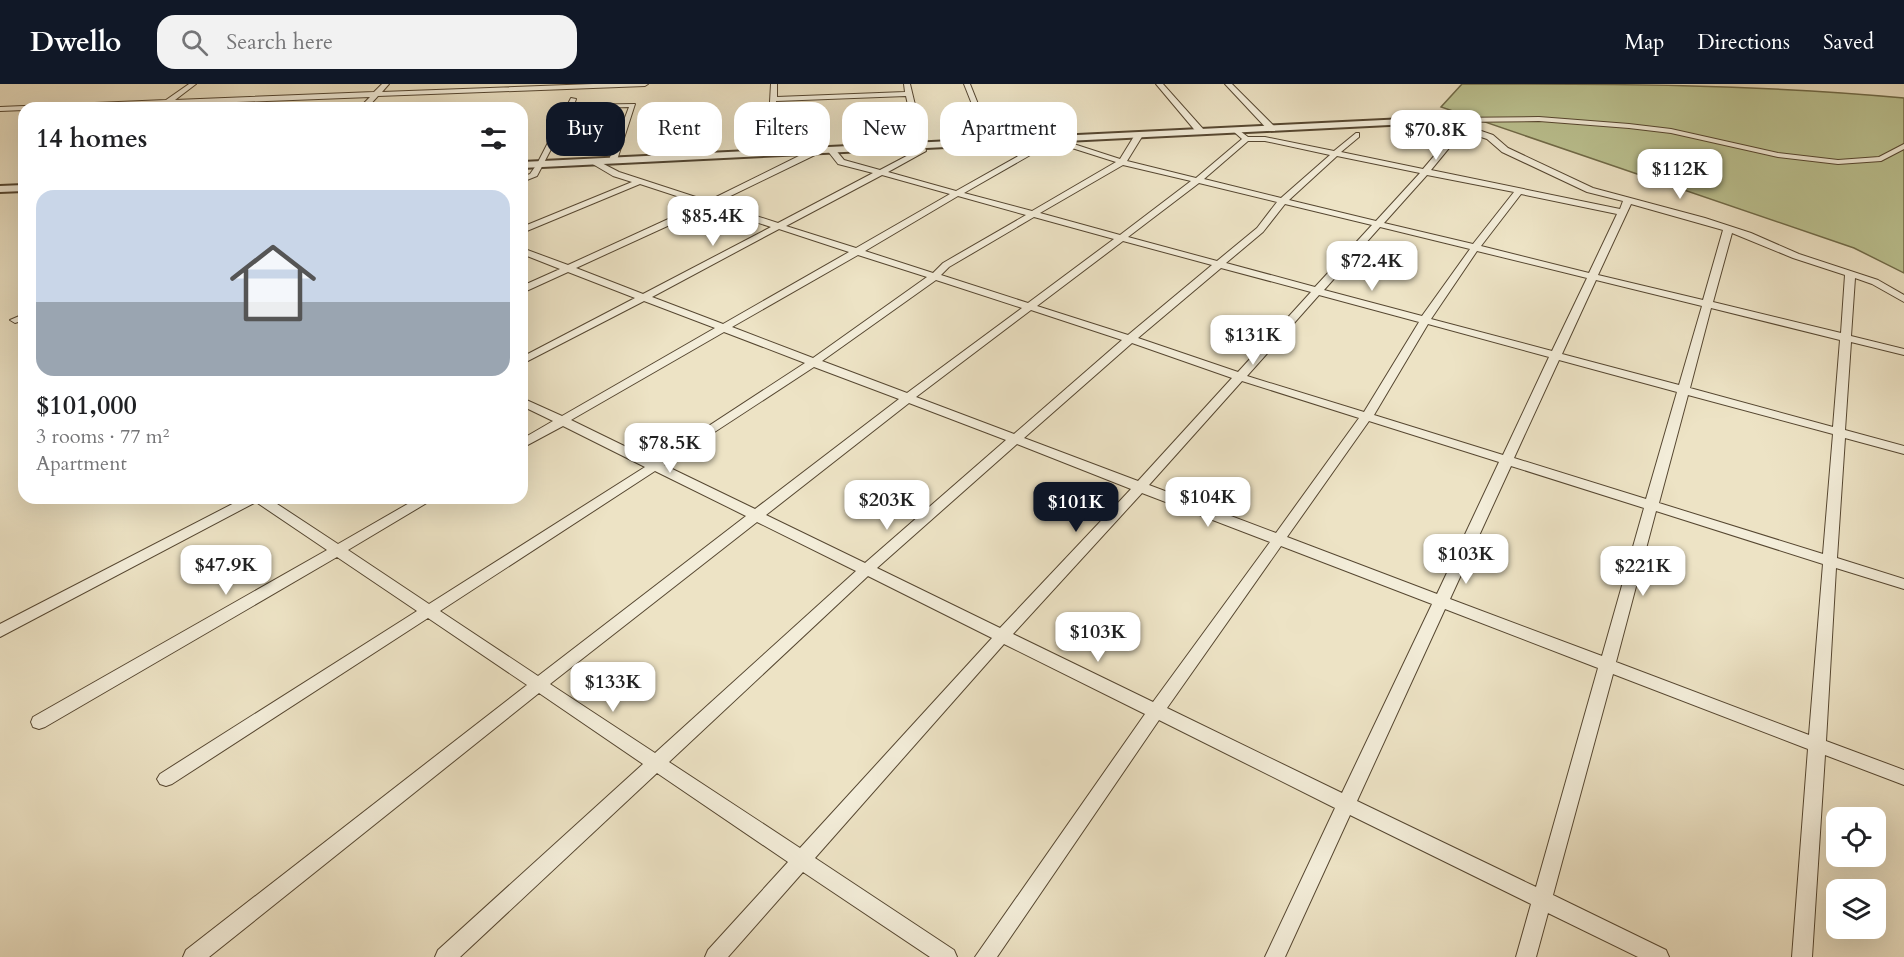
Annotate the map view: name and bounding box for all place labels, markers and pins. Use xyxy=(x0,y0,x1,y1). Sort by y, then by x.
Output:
pin: $70.8K xyxy=(1387,110,1485,161)
pin: $112K xyxy=(1638,149,1722,200)
pin: $85.4K xyxy=(664,196,762,247)
pin: $72.4K xyxy=(1323,241,1421,292)
pin: $131K xyxy=(1211,315,1295,366)
pin: $78.5K xyxy=(621,423,719,474)
pin: $104K xyxy=(1166,477,1250,528)
pin: $203K xyxy=(845,480,929,531)
pin: $101K xyxy=(1034,482,1118,533)
pin: $103K xyxy=(1424,534,1508,585)
pin: $47.9K xyxy=(177,545,275,596)
pin: $221K xyxy=(1601,546,1685,597)
pin: $103K xyxy=(1056,612,1140,663)
pin: $133K xyxy=(571,662,655,713)

